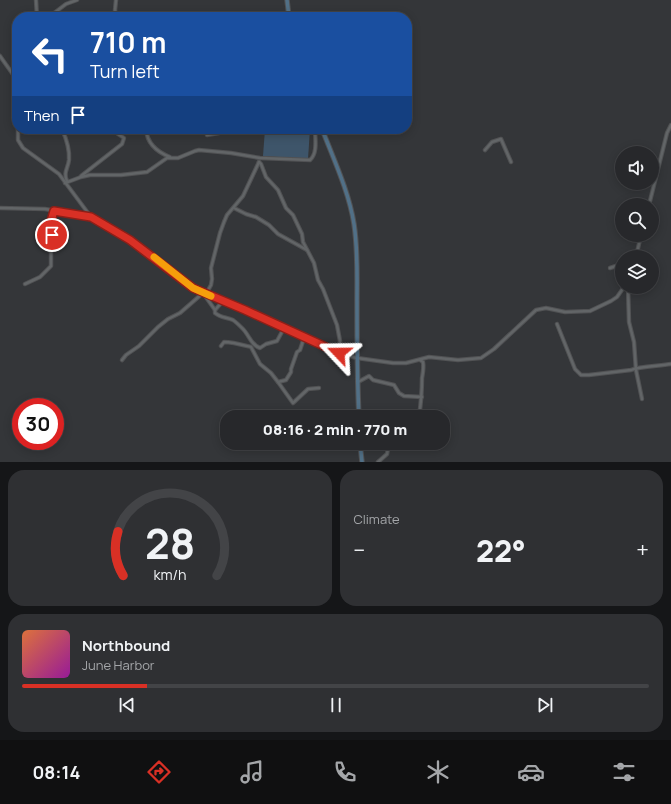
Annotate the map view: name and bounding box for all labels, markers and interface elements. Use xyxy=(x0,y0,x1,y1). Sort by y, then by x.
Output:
text: 710 m xyxy=(90,23,166,61)
icon: left xyxy=(24,28,76,80)
text: Turn left xyxy=(90,59,160,83)
icon: arrive xyxy=(67,104,89,126)
text: Then xyxy=(24,105,59,126)
map controls xyxy=(615,146,659,294)
button: sound xyxy=(615,146,659,190)
button: search xyxy=(615,198,659,242)
pin xyxy=(35,218,69,252)
icon: arrive xyxy=(41,224,63,246)
button: layers xyxy=(615,250,659,294)
position arrow xyxy=(318,332,360,374)
speed limit sign: 30 xyxy=(12,398,64,450)
text: 08:16 · 2 min · 770 m xyxy=(263,419,407,440)
text: Climate xyxy=(354,510,400,528)
text: 28 xyxy=(145,515,195,571)
text: 22° xyxy=(476,530,526,571)
text: − xyxy=(354,535,365,565)
text: + xyxy=(636,535,649,565)
text: km/h xyxy=(153,565,186,584)
text: Northbound xyxy=(82,635,170,656)
text: June Harbor xyxy=(82,656,155,674)
icon: previous xyxy=(116,694,138,716)
icon: pause xyxy=(325,694,347,716)
icon: next xyxy=(534,694,556,716)
icon: directions xyxy=(145,758,173,786)
icon: music xyxy=(238,758,266,786)
icon: phone xyxy=(331,758,359,786)
icon: climate xyxy=(424,758,452,786)
icon: car xyxy=(517,758,545,786)
icon: filters xyxy=(610,758,638,786)
text: 08:14 xyxy=(33,760,80,784)

